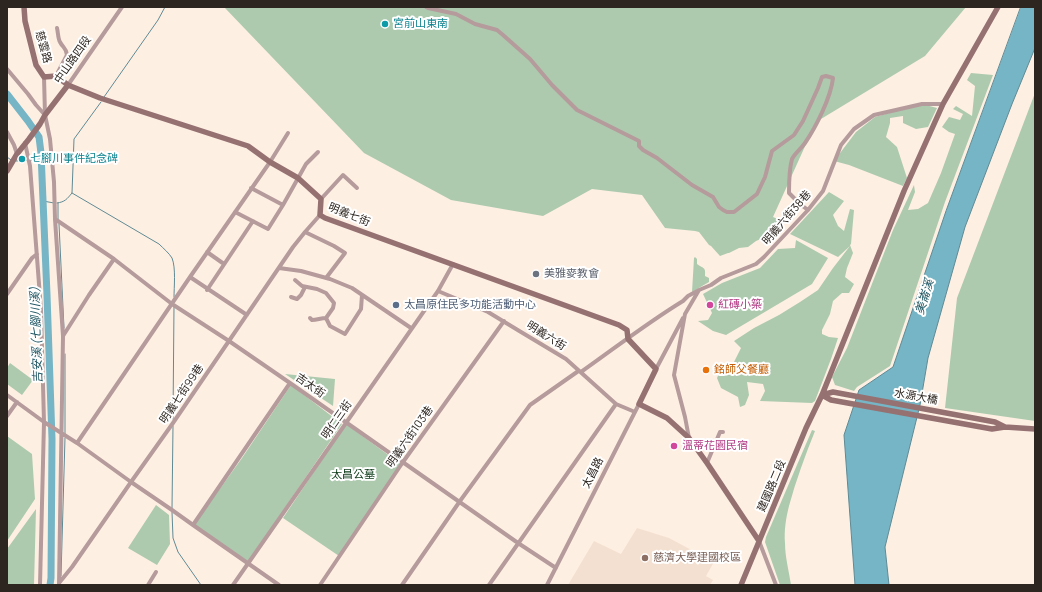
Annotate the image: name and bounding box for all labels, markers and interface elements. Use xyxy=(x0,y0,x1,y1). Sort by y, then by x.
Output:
place label: 宮前山東南 xyxy=(393,17,448,31)
marker: 宮前山東南 xyxy=(380,19,390,29)
street label: 慈雲路 xyxy=(32,29,54,65)
street label: 中山路四段 xyxy=(52,34,94,86)
place label: 七腳川事件紀念碑 xyxy=(30,152,118,166)
marker: 七腳川事件紀念碑 xyxy=(17,154,27,164)
street label: 明義六街38巷 xyxy=(760,188,814,248)
street label: 明義七街 xyxy=(326,201,372,229)
place label: 美雅麥教會 xyxy=(544,267,599,281)
marker: 美雅麥教會 xyxy=(531,269,541,279)
water label: 美崙溪 xyxy=(913,278,937,316)
water label: 吉安溪 (七腳川溪) xyxy=(28,286,46,384)
place label: 太昌原住民多功能活動中心 xyxy=(404,298,536,312)
place label: 紅磚小築 xyxy=(718,298,762,312)
marker: 太昌原住民多功能活動中心 xyxy=(391,300,401,310)
marker: 紅磚小築 xyxy=(705,300,715,310)
street label: 明義六街 xyxy=(524,319,568,353)
street label: 明義七街99巷 xyxy=(157,362,207,426)
place label: 銘師父餐廳 xyxy=(714,363,769,377)
marker: 銘師父餐廳 xyxy=(701,365,711,375)
street label: 吉太街 xyxy=(293,371,327,401)
street label: 水源大橋 xyxy=(893,387,939,407)
street label: 明仁三街 xyxy=(319,398,355,442)
street label: 明義六街103巷 xyxy=(384,404,436,470)
place label: 溫蒂花園民宿 xyxy=(682,439,748,453)
marker: 溫蒂花園民宿 xyxy=(669,441,679,451)
street label: 太昌路 xyxy=(580,455,606,491)
street label: 建國路二段 xyxy=(755,458,789,514)
park label: 太昌公墓 xyxy=(331,468,375,482)
place label: 慈濟大學建國校區 xyxy=(653,551,741,565)
marker: 慈濟大學建國校區 xyxy=(640,553,650,563)

